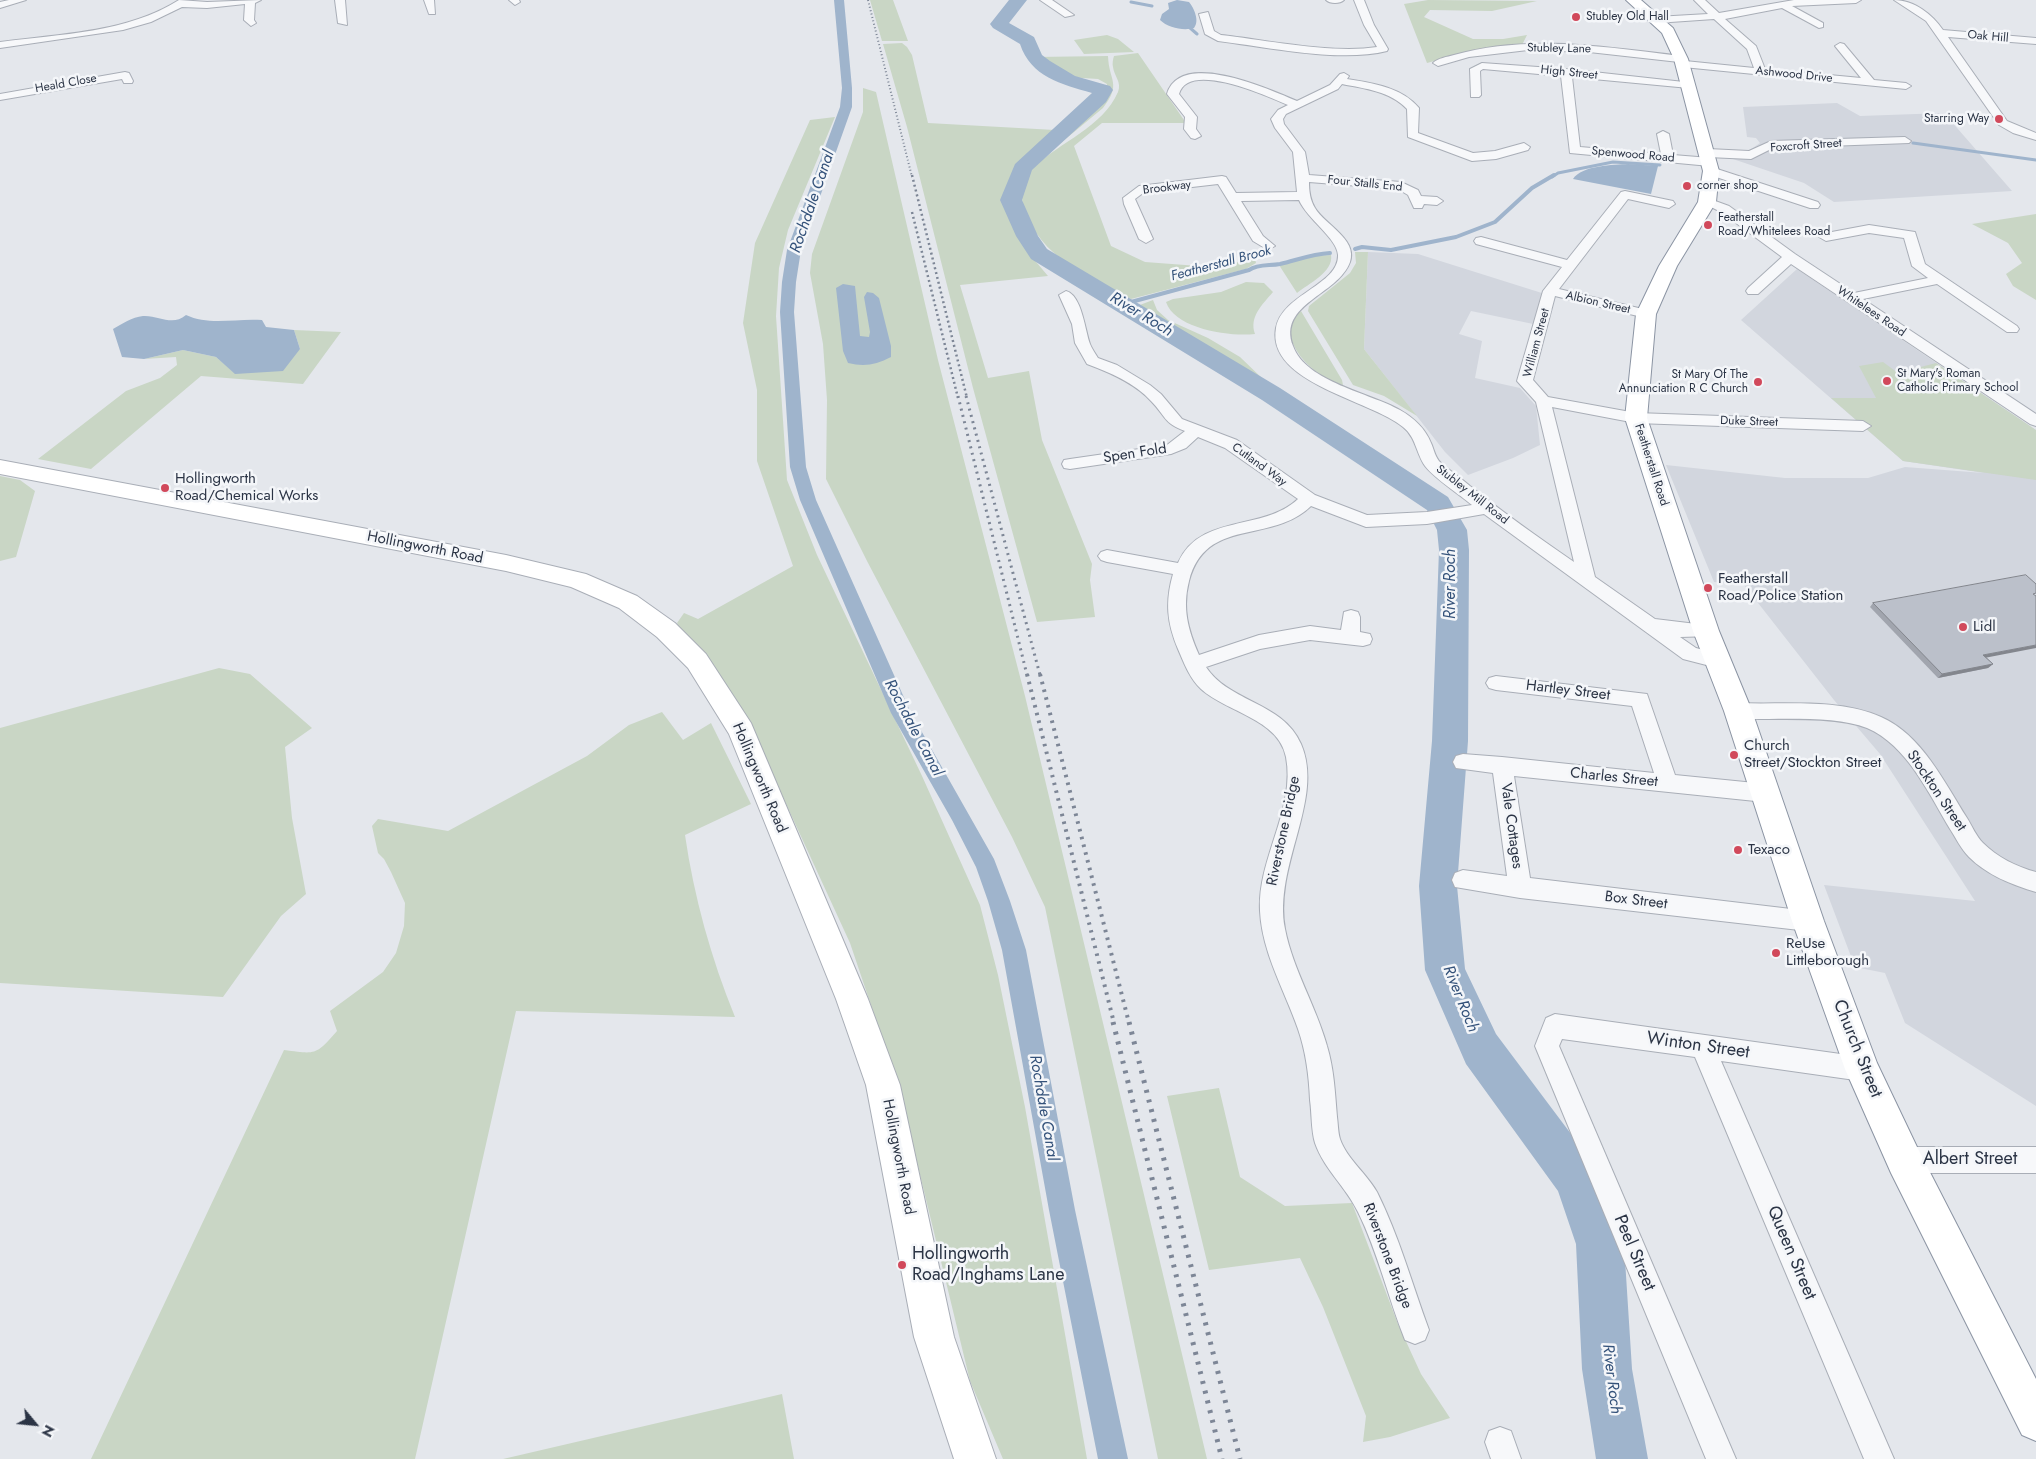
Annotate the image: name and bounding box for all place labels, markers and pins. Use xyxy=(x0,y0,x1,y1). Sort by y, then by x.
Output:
place label: Stubley Old Hall xyxy=(1586,10,1669,24)
marker: Stubley Old Hall xyxy=(1570,11,1582,23)
place label: Starring Way xyxy=(1924,112,1989,126)
marker: Starring Way xyxy=(1993,113,2005,125)
place label: corner shop xyxy=(1697,179,1758,193)
marker: corner shop xyxy=(1681,180,1693,192)
place label: Featherstall Road/Whitelees Road xyxy=(1718,211,1830,239)
marker: Featherstall Road/Whitelees Road xyxy=(1702,219,1714,231)
place label: St Mary's Roman Catholic Primary School xyxy=(1897,367,2018,395)
place label: St Mary Of The Annunciation R C Church xyxy=(1619,368,1748,396)
marker: St Mary's Roman Catholic Primary School xyxy=(1881,375,1893,387)
marker: St Mary Of The Annunciation R C Church xyxy=(1752,376,1764,388)
place label: Hollingworth Road/Chemical Works xyxy=(175,470,318,505)
marker: Hollingworth Road/Chemical Works xyxy=(159,482,171,494)
place label: Featherstall Road/Police Station xyxy=(1718,570,1843,605)
marker: Featherstall Road/Police Station xyxy=(1702,582,1714,594)
place label: Lidl xyxy=(1973,618,1996,636)
marker: Lidl xyxy=(1957,621,1969,633)
place label: Church Street/Stockton Street xyxy=(1744,737,1881,772)
marker: Church Street/Stockton Street xyxy=(1728,749,1740,761)
place label: Texaco xyxy=(1748,841,1790,859)
marker: Texaco xyxy=(1732,844,1744,856)
place label: ReUse Littleborough xyxy=(1786,935,1869,970)
marker: ReUse Littleborough xyxy=(1770,947,1782,959)
place label: Hollingworth Road/Inghams Lane xyxy=(912,1244,1064,1286)
marker: Hollingworth Road/Inghams Lane xyxy=(896,1259,908,1271)

